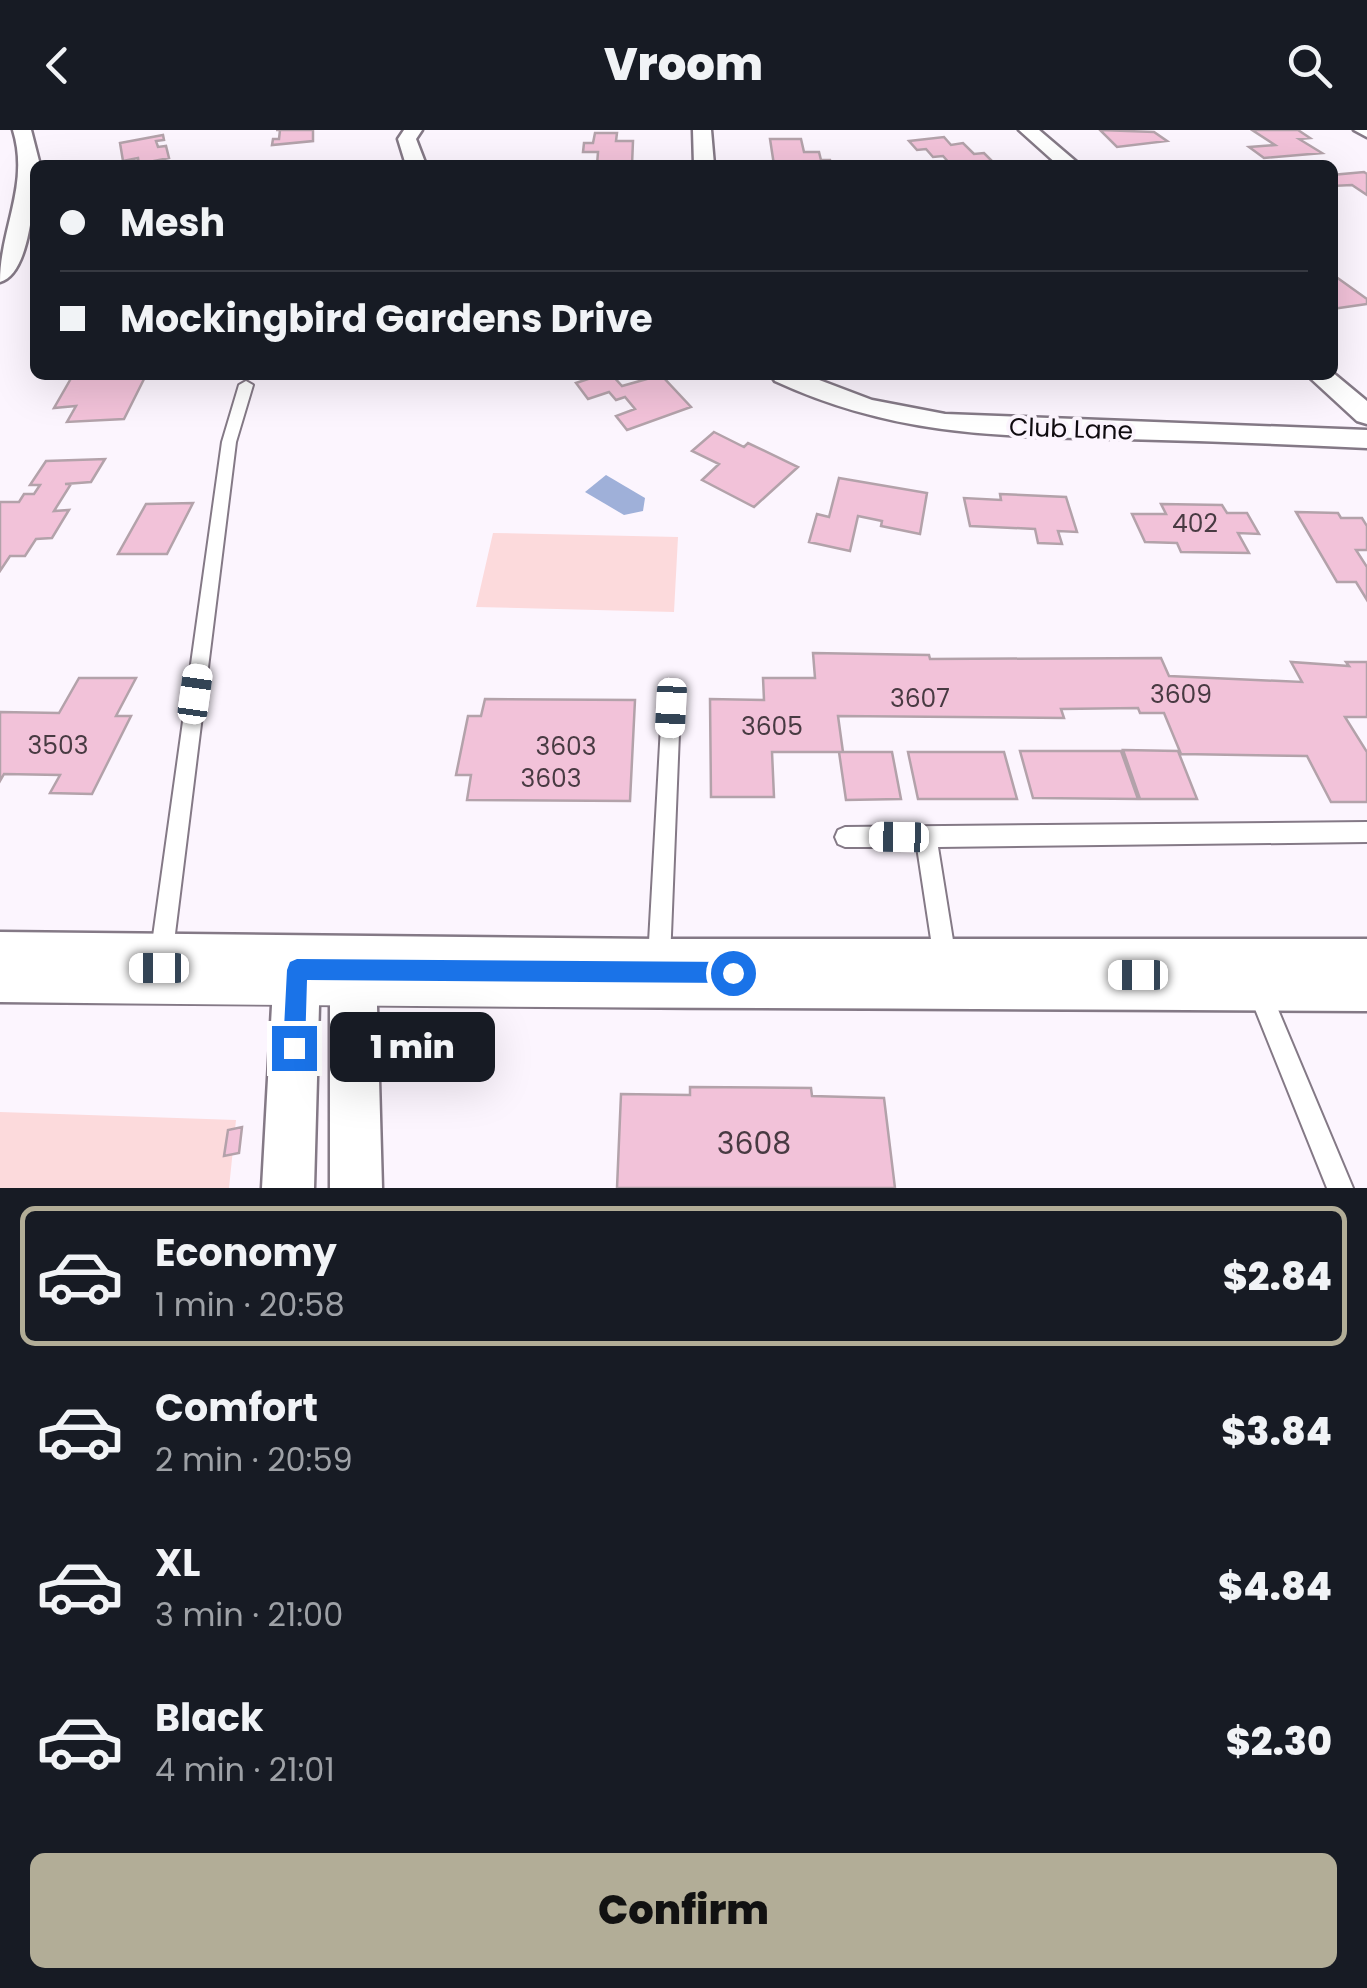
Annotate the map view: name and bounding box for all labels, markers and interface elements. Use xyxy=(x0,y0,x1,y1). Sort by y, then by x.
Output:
text: Vroom xyxy=(604,33,763,96)
icon: back xyxy=(30,38,85,93)
icon: search xyxy=(1282,38,1337,93)
text: Mesh xyxy=(120,196,225,249)
text: Mockingbird Gardens Drive xyxy=(120,292,653,345)
street label: Club Lane xyxy=(1008,409,1134,449)
house number: 402 xyxy=(1172,506,1218,541)
car xyxy=(176,662,214,726)
car xyxy=(654,677,688,739)
house number: 3609 xyxy=(1150,677,1212,712)
house number: 3607 xyxy=(890,681,950,716)
house number: 3605 xyxy=(741,709,803,744)
house number: 3503 xyxy=(28,728,88,763)
house number: 3603 xyxy=(535,729,597,764)
house number: 3603 xyxy=(520,761,582,796)
car xyxy=(869,821,929,853)
route start xyxy=(711,951,756,996)
car xyxy=(129,953,189,983)
car xyxy=(1108,960,1168,990)
callout: 1 min xyxy=(329,1013,494,1083)
text: 1 min xyxy=(370,1024,455,1069)
route end xyxy=(272,1026,317,1071)
house number: 3608 xyxy=(717,1122,791,1165)
text: Economy xyxy=(155,1226,337,1279)
icon: car xyxy=(35,1231,125,1321)
text: $2.84 xyxy=(1223,1250,1332,1303)
text: 1 min · 20:58 xyxy=(155,1282,345,1327)
text: Comfort xyxy=(155,1381,318,1434)
icon: car xyxy=(35,1386,125,1476)
text: $3.84 xyxy=(1221,1405,1332,1458)
text: 2 min · 20:59 xyxy=(155,1437,353,1482)
text: XL xyxy=(155,1536,200,1589)
icon: car xyxy=(35,1541,125,1631)
text: $4.84 xyxy=(1218,1560,1332,1613)
text: 3 min · 21:00 xyxy=(155,1592,343,1637)
text: Black xyxy=(155,1691,264,1744)
icon: car xyxy=(35,1696,125,1786)
text: $2.30 xyxy=(1226,1715,1332,1768)
text: 4 min · 21:01 xyxy=(155,1747,335,1792)
button: Confirm xyxy=(30,1853,1337,1968)

